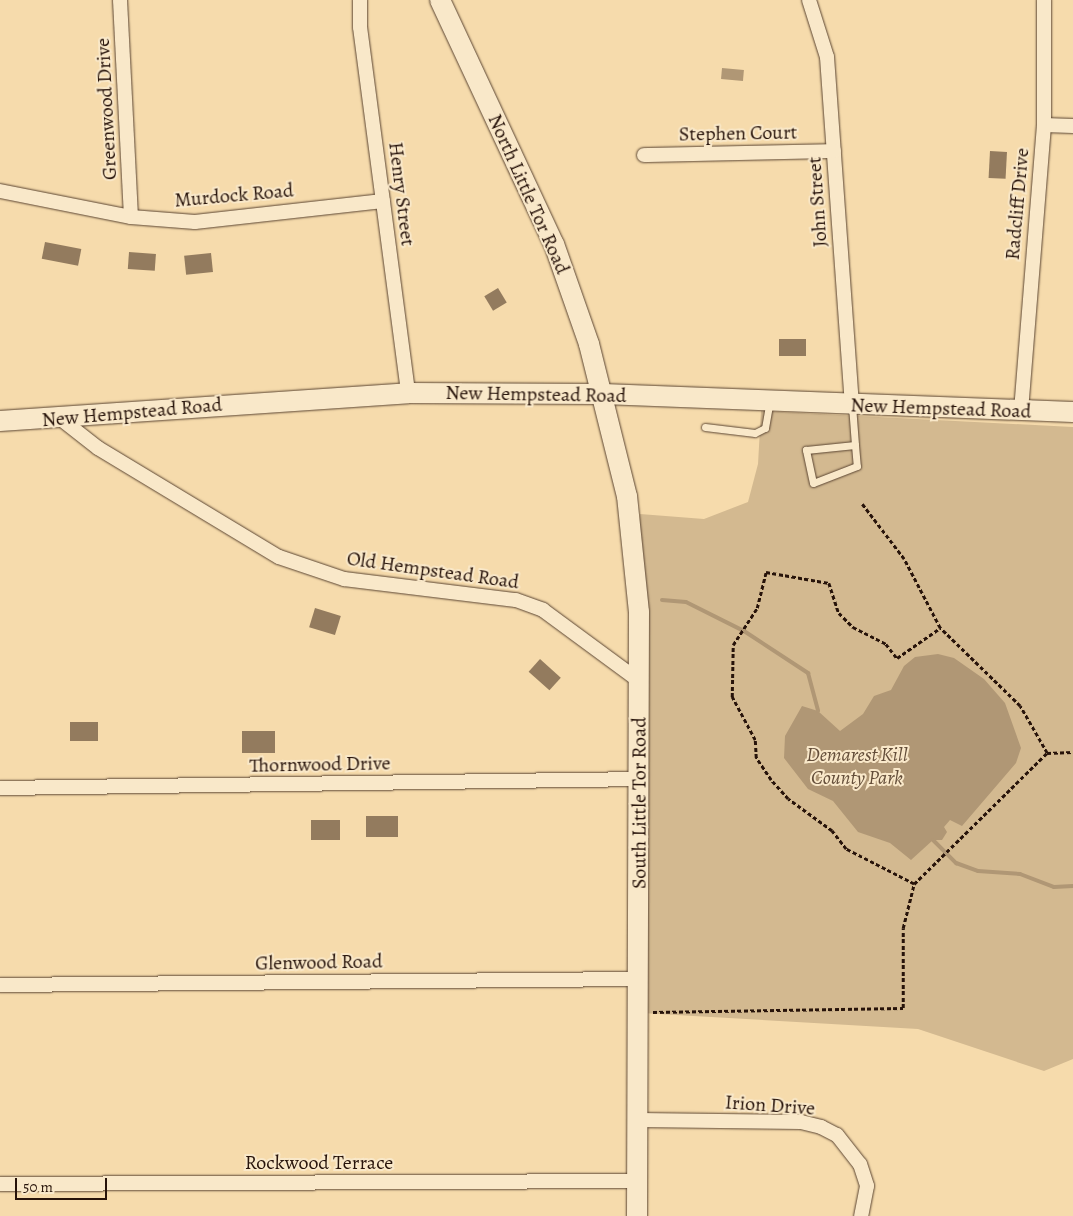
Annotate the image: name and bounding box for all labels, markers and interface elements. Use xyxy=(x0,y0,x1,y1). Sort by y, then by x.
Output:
street label: Greenwood Drive xyxy=(90,37,122,181)
street label: North Little Tor Road xyxy=(483,110,575,278)
street label: Stephen Court xyxy=(679,120,797,146)
street label: Henry Street xyxy=(384,141,420,247)
street label: Radcliff Drive xyxy=(1000,147,1034,261)
street label: John Street xyxy=(802,156,832,248)
street label: Murdock Road xyxy=(173,178,295,212)
street label: New Hempstead Road xyxy=(445,380,627,408)
street label: New Hempstead Road xyxy=(41,392,223,432)
street label: New Hempstead Road xyxy=(850,393,1032,423)
street label: Old Hempstead Road xyxy=(345,546,521,594)
street label: South Little Tor Road xyxy=(627,717,651,889)
park label: Demarest Kill County Park xyxy=(806,742,908,789)
street label: Thornwood Drive xyxy=(249,751,391,777)
street label: Glenwood Road xyxy=(255,949,383,975)
street label: Irion Drive xyxy=(724,1090,816,1120)
street label: Rockwood Terrace xyxy=(245,1150,393,1174)
scale bar xyxy=(18,1168,110,1200)
text: 50 m xyxy=(23,1177,53,1197)

